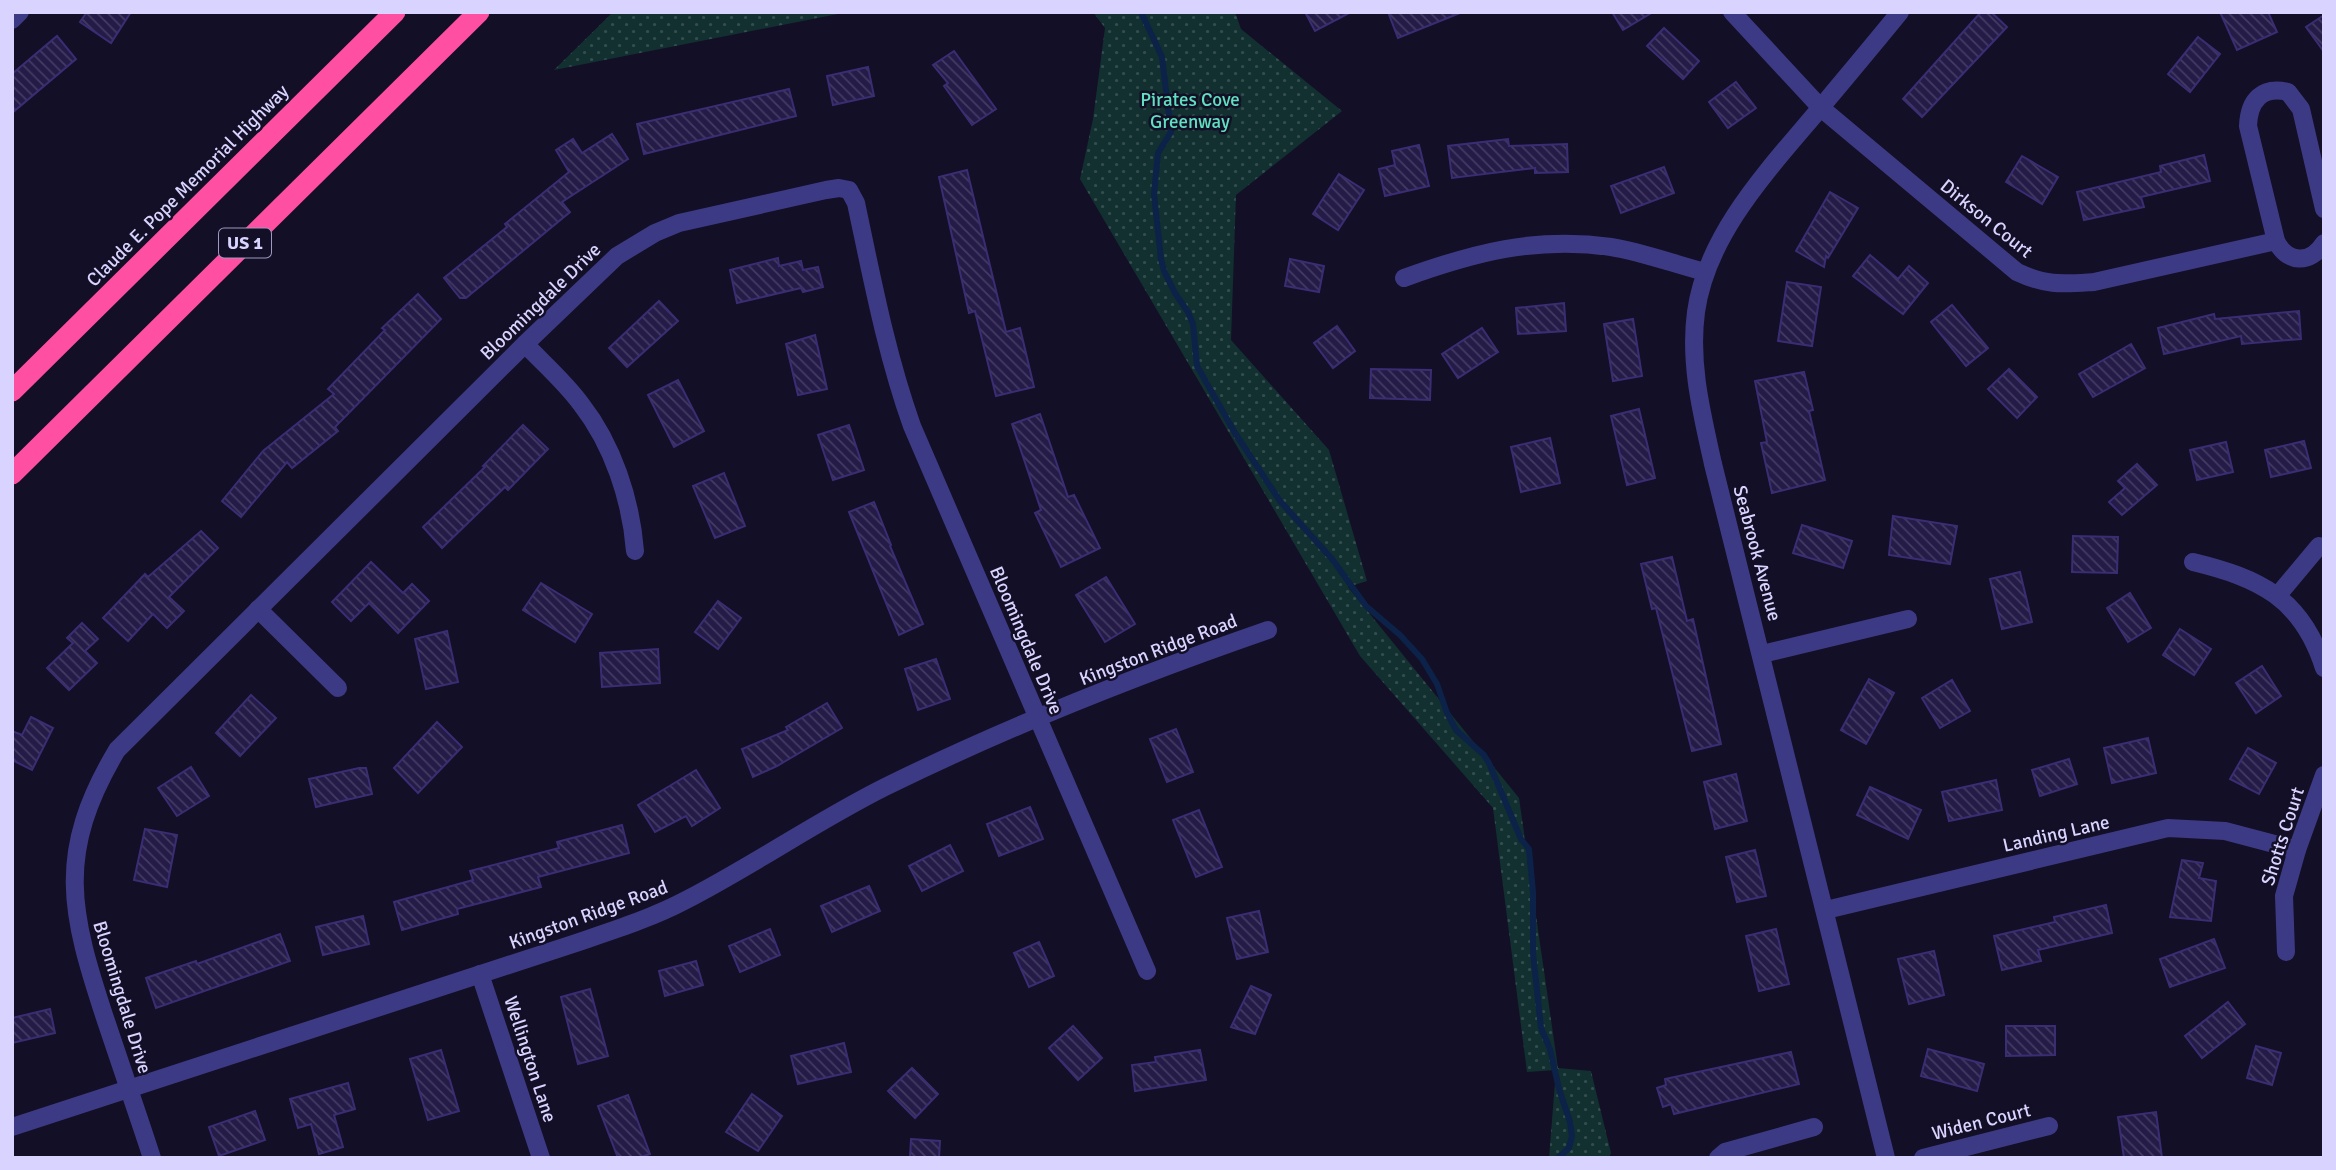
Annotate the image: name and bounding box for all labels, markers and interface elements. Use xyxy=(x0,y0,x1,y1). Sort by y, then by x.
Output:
street label: Claude E. Pope Memorial Highway xyxy=(82,79,294,292)
park label: Pirates Cove Greenway xyxy=(1140,88,1240,134)
street label: Dirkson Court xyxy=(1935,174,2038,264)
road number: US 1 xyxy=(219,229,271,258)
street label: Bloomingdale Drive xyxy=(475,238,606,365)
street label: Seabrook Avenue xyxy=(1727,483,1787,624)
street label: Bloomingdale Drive xyxy=(984,563,1068,718)
street label: Kingston Ridge Road xyxy=(1076,609,1241,691)
street label: Shotts Court xyxy=(2256,784,2310,889)
street label: Landing Lane xyxy=(2001,810,2112,858)
street label: Kingston Ridge Road xyxy=(506,875,671,955)
street label: Bloomingdale Drive xyxy=(87,918,157,1077)
street label: Wellington Lane xyxy=(498,993,562,1126)
street label: Widen Court xyxy=(1929,1098,2034,1146)

